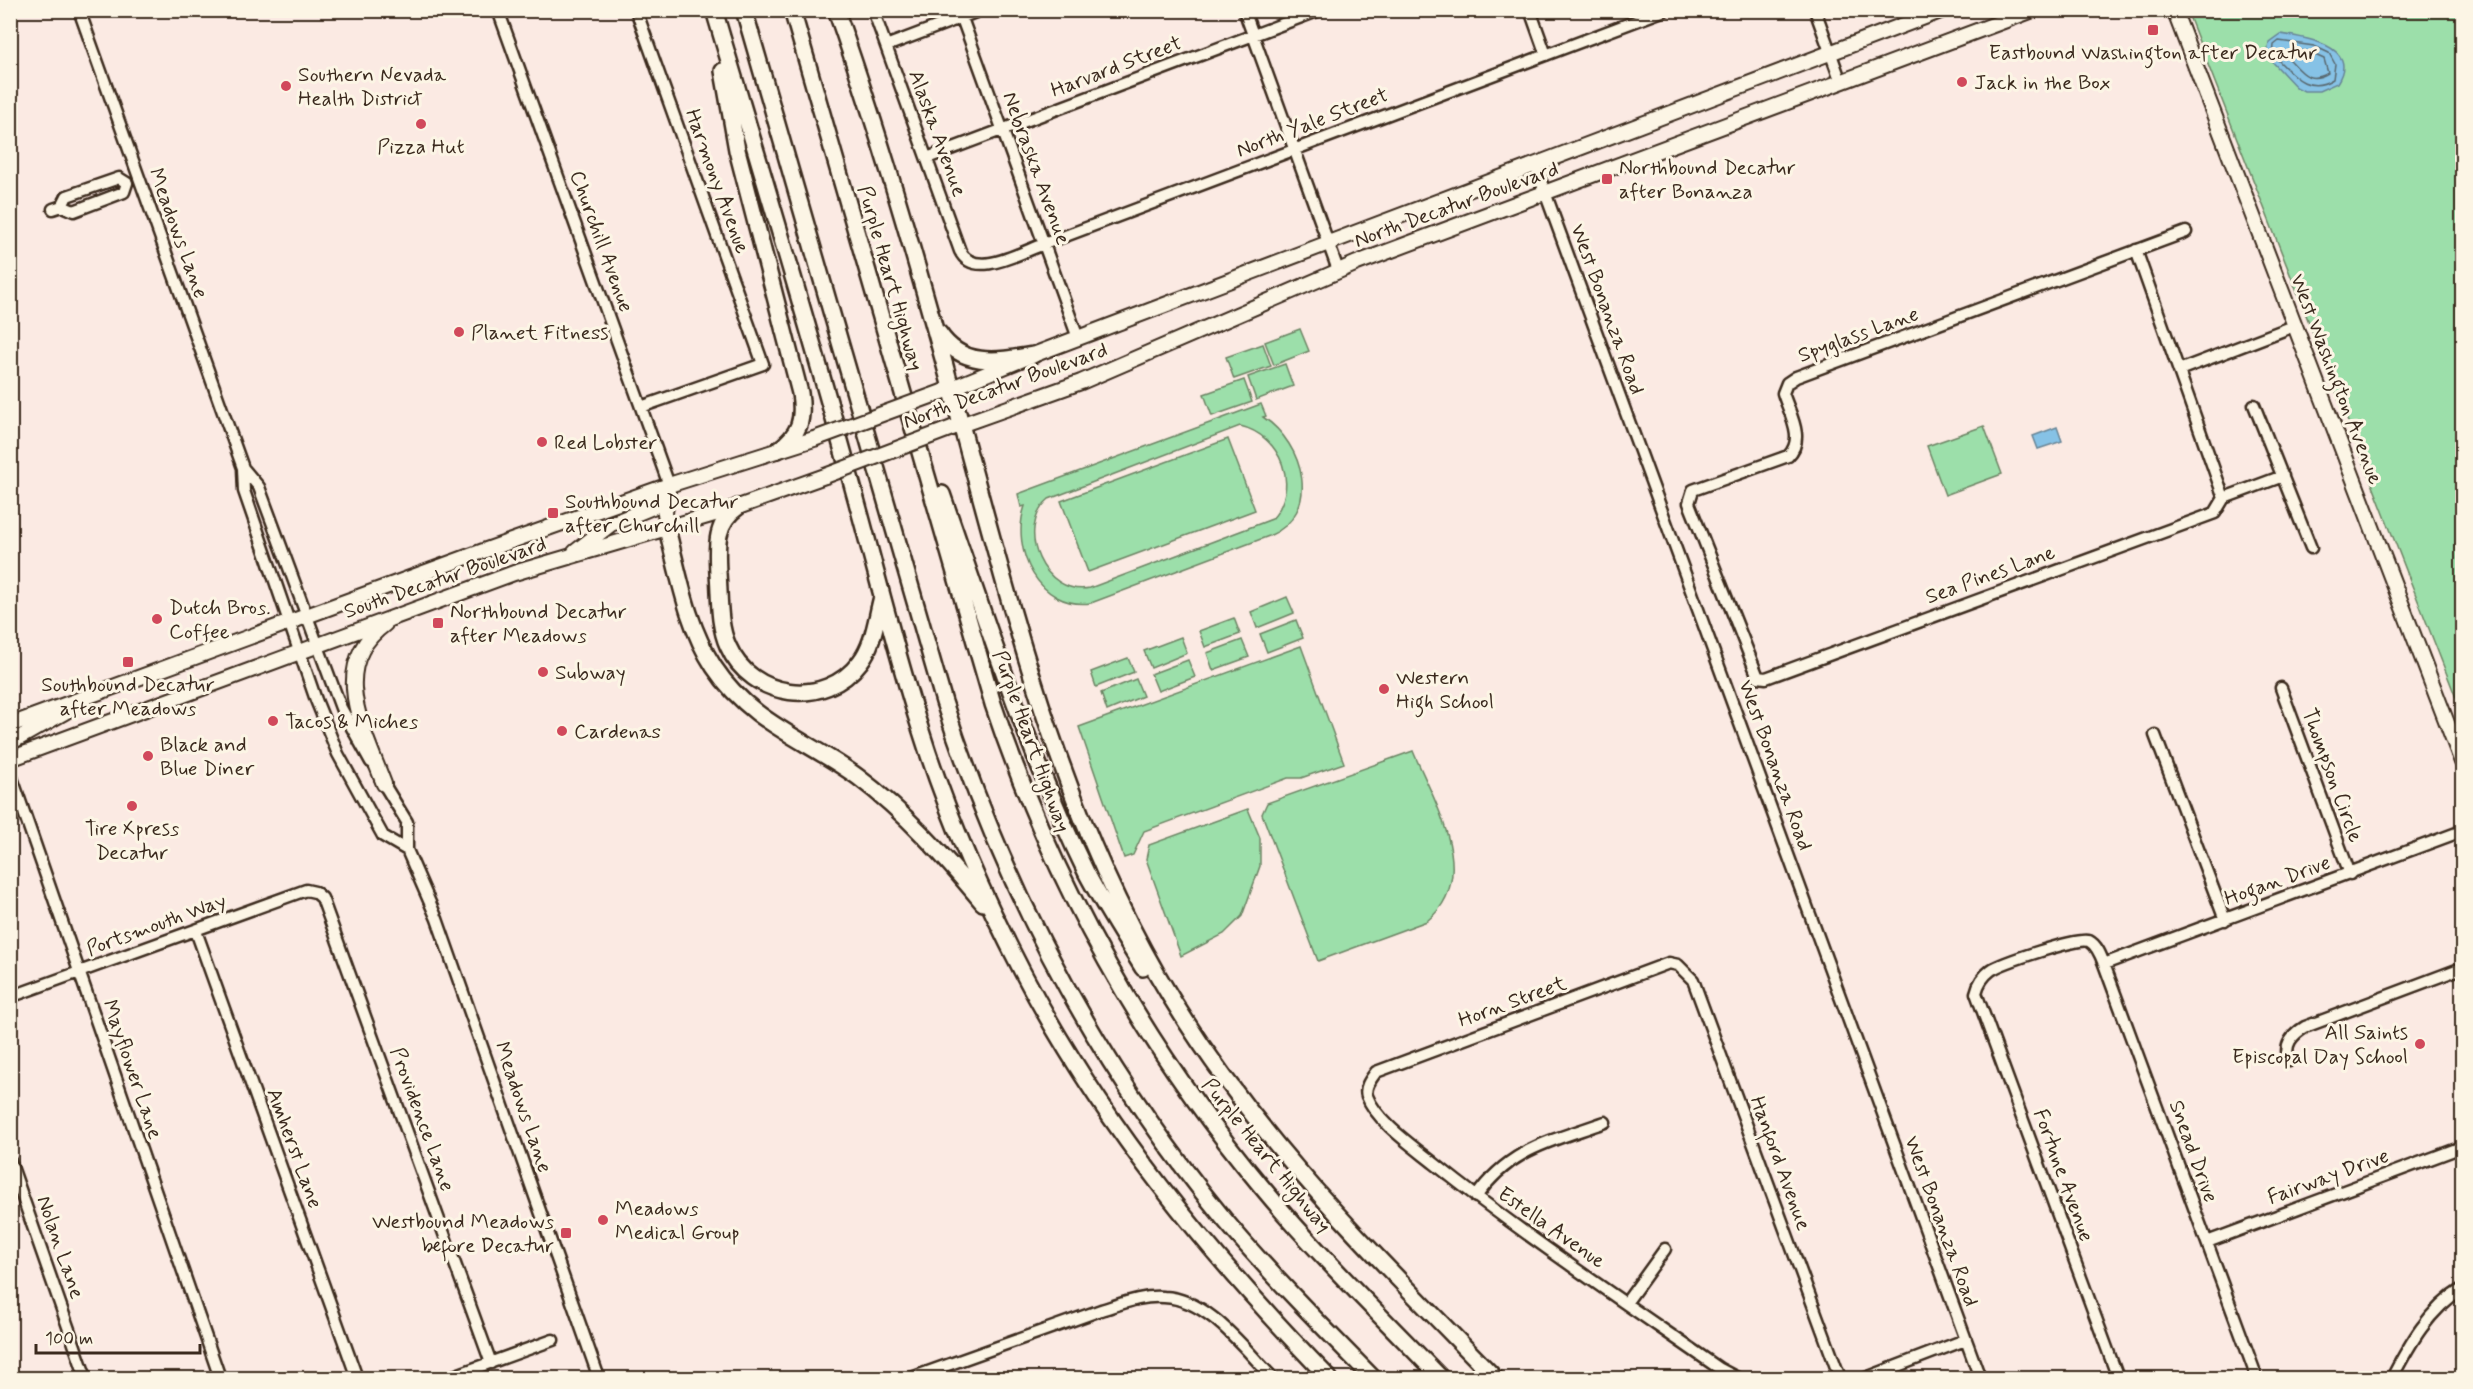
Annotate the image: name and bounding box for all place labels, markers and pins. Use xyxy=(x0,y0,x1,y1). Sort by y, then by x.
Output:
marker: Eastbound Washington after Decatur xyxy=(2146,23,2160,37)
place label: Eastbound Washington after Decatur xyxy=(1989,39,2317,69)
place label: Southern Nevada Health District xyxy=(298,61,447,113)
place label: Jack in the Box xyxy=(1974,69,2111,97)
marker: Jack in the Box xyxy=(1955,75,1969,89)
marker: Southern Nevada Health District xyxy=(279,79,293,93)
marker: Pizza Hut xyxy=(414,117,428,131)
place label: Pizza Hut xyxy=(377,133,465,161)
place label: Northbound Decatur after Bonanza xyxy=(1619,154,1796,206)
marker: Northbound Decatur after Bonanza xyxy=(1600,172,1614,186)
place label: Planet Fitness xyxy=(471,319,609,347)
marker: Planet Fitness xyxy=(452,325,466,339)
place label: Red Lobster xyxy=(554,429,658,457)
marker: Red Lobster xyxy=(535,435,549,449)
place label: Southbound Decatur after Churchill xyxy=(565,488,739,540)
marker: Southbound Decatur after Churchill xyxy=(546,506,560,520)
place label: Dutch Bros. Coffee xyxy=(169,594,271,646)
place label: Northbound Decatur after Meadows xyxy=(450,598,627,650)
marker: Dutch Bros. Coffee xyxy=(150,612,164,626)
marker: Northbound Decatur after Meadows xyxy=(431,616,445,630)
marker: Southbound Decatur after Meadows xyxy=(121,655,135,669)
place label: Subway xyxy=(555,659,626,687)
place label: Western High School xyxy=(1396,664,1494,718)
marker: Subway xyxy=(536,665,550,679)
place label: Southbound Decatur after Meadows xyxy=(41,671,215,723)
marker: Western High School xyxy=(1377,682,1391,696)
place label: Tacos & Miches xyxy=(285,708,418,736)
marker: Tacos & Miches xyxy=(266,714,280,728)
place label: Cardenas xyxy=(574,718,661,746)
marker: Cardenas xyxy=(555,724,569,738)
place label: Black and Blue Diner xyxy=(160,731,254,783)
marker: Black and Blue Diner xyxy=(141,749,155,763)
marker: Tire Xpress Decatur xyxy=(125,799,139,813)
place label: Tire Xpress Decatur xyxy=(85,815,179,867)
place label: All Saints Episcopal Day School xyxy=(2232,1019,2408,1071)
marker: All Saints Episcopal Day School xyxy=(2413,1037,2427,1051)
place label: Meadows Medical Group xyxy=(615,1195,740,1247)
place label: Westbound Meadows before Decatur xyxy=(372,1208,554,1262)
marker: Meadows Medical Group xyxy=(596,1213,610,1227)
marker: Westbound Meadows before Decatur xyxy=(559,1226,573,1240)

